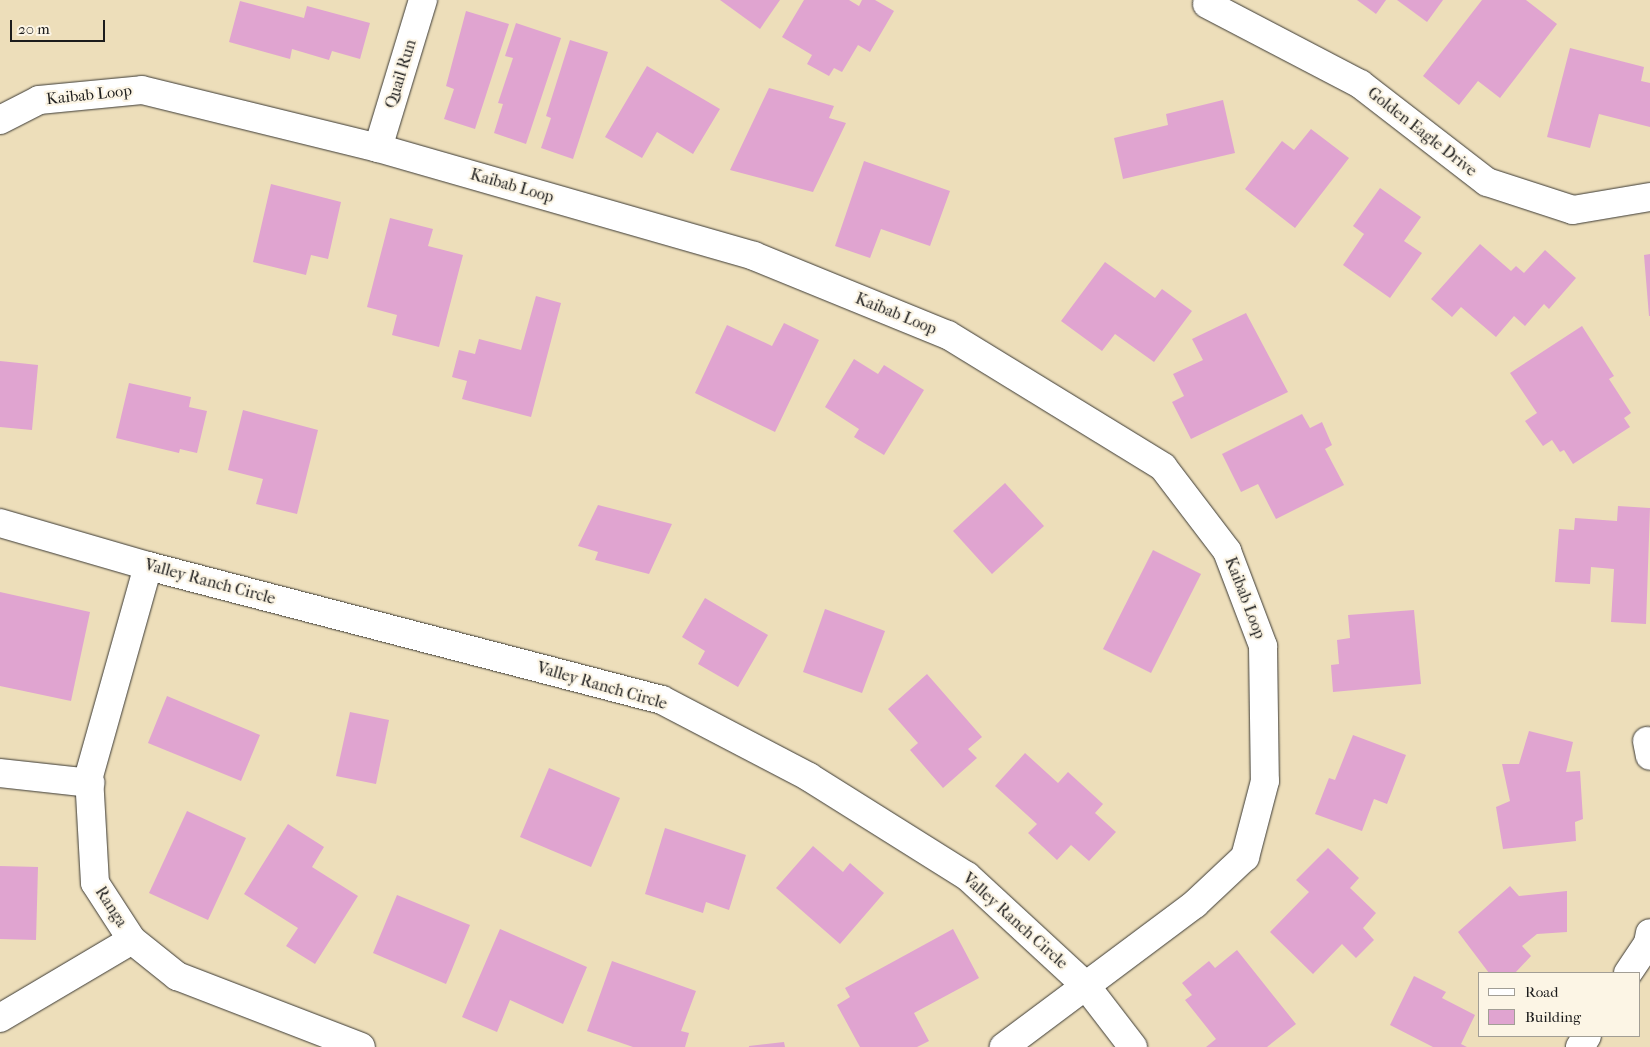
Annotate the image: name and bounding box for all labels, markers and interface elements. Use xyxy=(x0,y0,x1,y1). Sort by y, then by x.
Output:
scale bar xyxy=(12,10,108,42)
text: 20 m xyxy=(18,20,50,38)
street label: Quail Run xyxy=(381,37,421,111)
street label: Kaibab Loop xyxy=(45,81,133,109)
street label: Golden Eagle Drive xyxy=(1364,83,1480,181)
street label: Kaibab Loop xyxy=(468,165,556,207)
street label: Kaibab Loop xyxy=(853,289,939,339)
street label: Kaibab Loop xyxy=(1221,554,1269,642)
street label: Valley Ranch Circle xyxy=(143,555,277,609)
street label: Valley Ranch Circle xyxy=(535,658,669,714)
street label: Valley Ranch Circle xyxy=(959,869,1071,973)
street label: Ranga xyxy=(91,883,131,931)
legend xyxy=(1478,972,1640,1037)
text: Road xyxy=(1525,983,1558,1001)
text: Building xyxy=(1525,1008,1581,1026)

